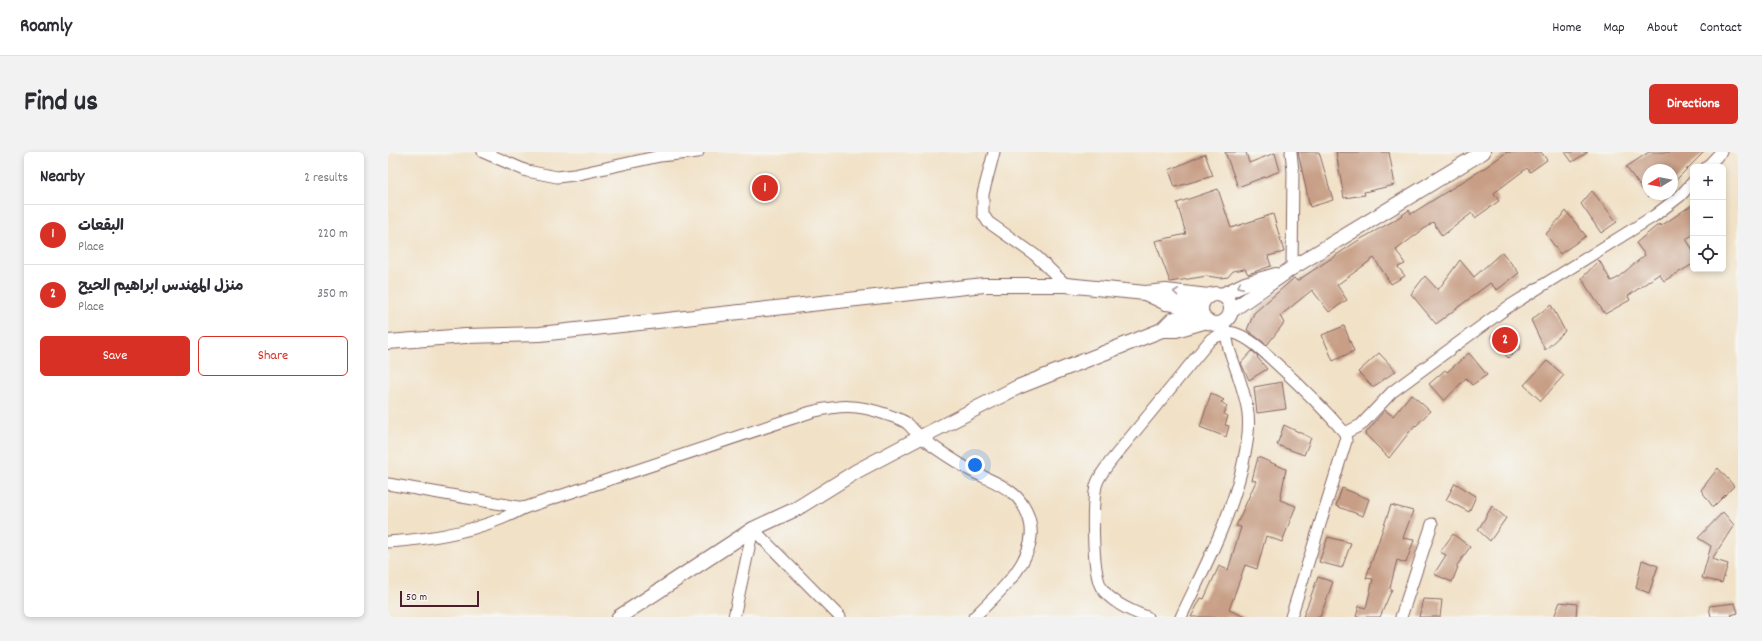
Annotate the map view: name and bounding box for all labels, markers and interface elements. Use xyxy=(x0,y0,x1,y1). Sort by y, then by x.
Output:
text: Roamly xyxy=(20,14,72,41)
text: Home xyxy=(1552,18,1581,38)
text: Map xyxy=(1603,18,1625,38)
text: About xyxy=(1647,18,1678,38)
text: Contact xyxy=(1700,18,1742,38)
text: Find us xyxy=(24,84,98,124)
button: Directions xyxy=(1649,84,1738,124)
north arrow xyxy=(1642,164,1678,200)
map controls xyxy=(1690,164,1726,272)
button: + xyxy=(1690,164,1726,200)
text: Nearby xyxy=(40,166,84,190)
text: 2 results xyxy=(304,169,348,188)
pin: 1 xyxy=(752,173,778,203)
button: − xyxy=(1690,200,1726,236)
text: البقعات xyxy=(78,216,124,238)
text: 1 xyxy=(52,225,54,244)
text: 220 m xyxy=(318,225,348,244)
button: locate xyxy=(1690,236,1726,272)
text: Place xyxy=(78,238,104,257)
text: منزل المهندس ابراهيم الحيح xyxy=(78,276,243,298)
one-way arrow xyxy=(1237,282,1244,289)
text: 2 xyxy=(50,285,56,304)
text: 350 m xyxy=(317,285,348,304)
one-way arrow xyxy=(1173,287,1179,296)
text: Place xyxy=(78,298,104,317)
pin: 2 xyxy=(1492,325,1518,355)
button: Save xyxy=(40,336,190,376)
button: Share xyxy=(198,336,348,376)
your location xyxy=(965,455,985,475)
scale bar xyxy=(400,589,479,608)
text: 50 m xyxy=(406,590,427,606)

